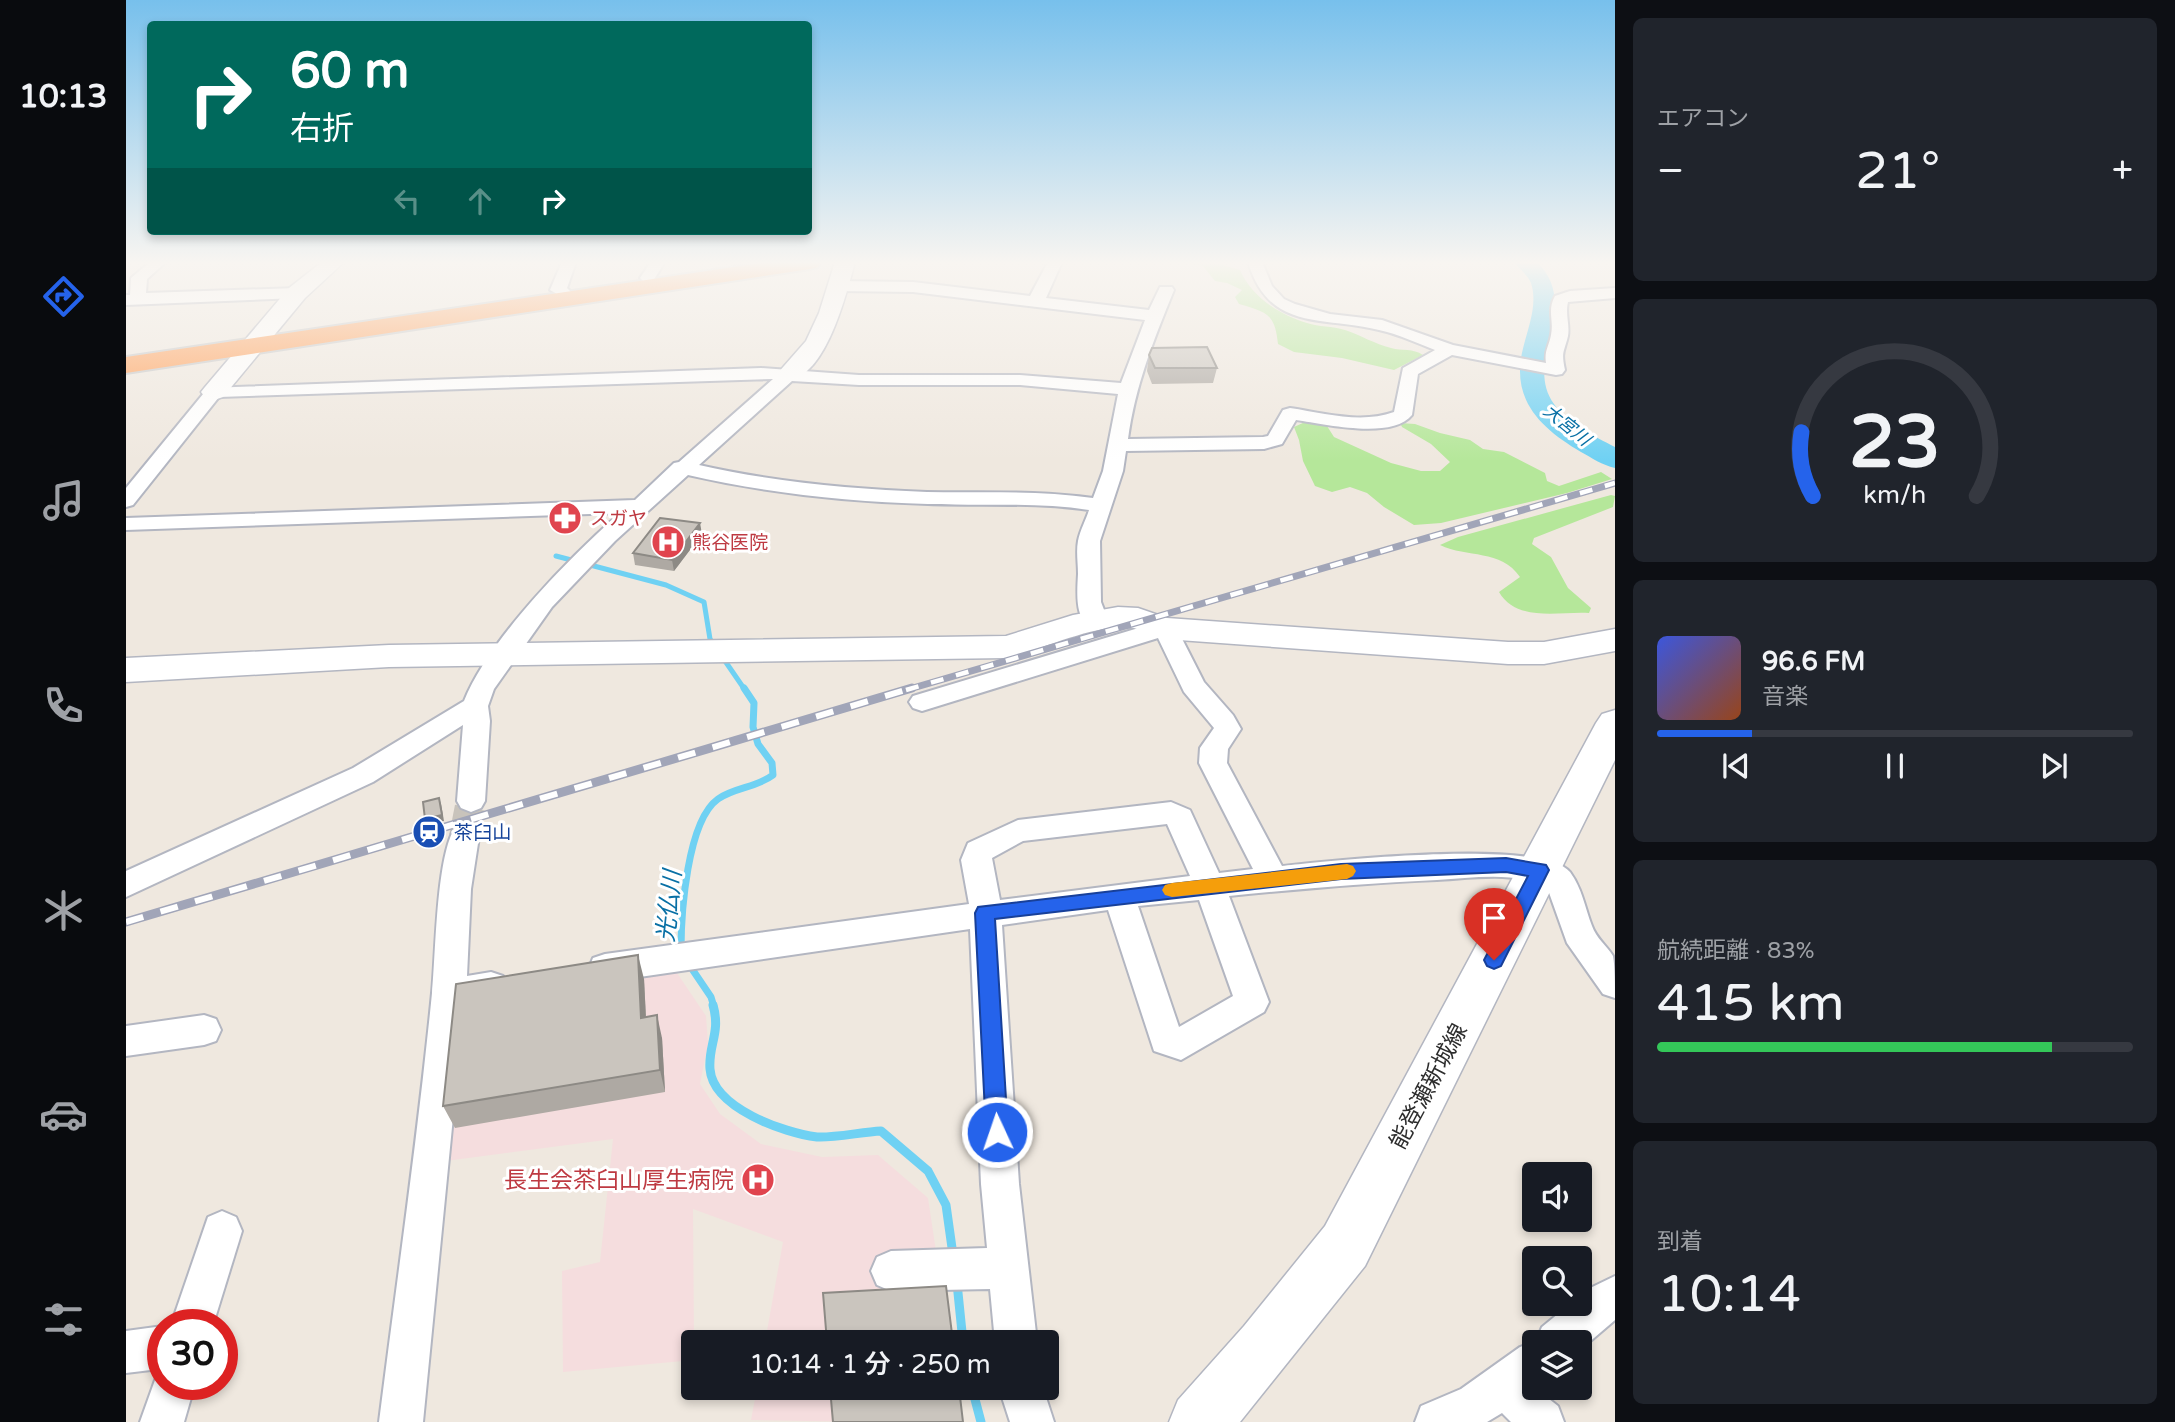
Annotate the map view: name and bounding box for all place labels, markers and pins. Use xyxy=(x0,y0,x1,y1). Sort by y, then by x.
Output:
pharmacy icon: スガヤ xyxy=(546,499,584,537)
place label: スガヤ xyxy=(590,508,647,530)
hospital icon: 熊谷医院 xyxy=(649,523,687,561)
place label: 熊谷医院 xyxy=(692,532,768,554)
station icon: 茶臼山 xyxy=(410,813,448,851)
place label: 茶臼山 xyxy=(454,822,511,844)
pin xyxy=(1464,888,1524,960)
hospital icon: 長生会茶臼山厚生病院 xyxy=(739,1161,777,1199)
place label: 長生会茶臼山厚生病院 xyxy=(504,1167,734,1195)

